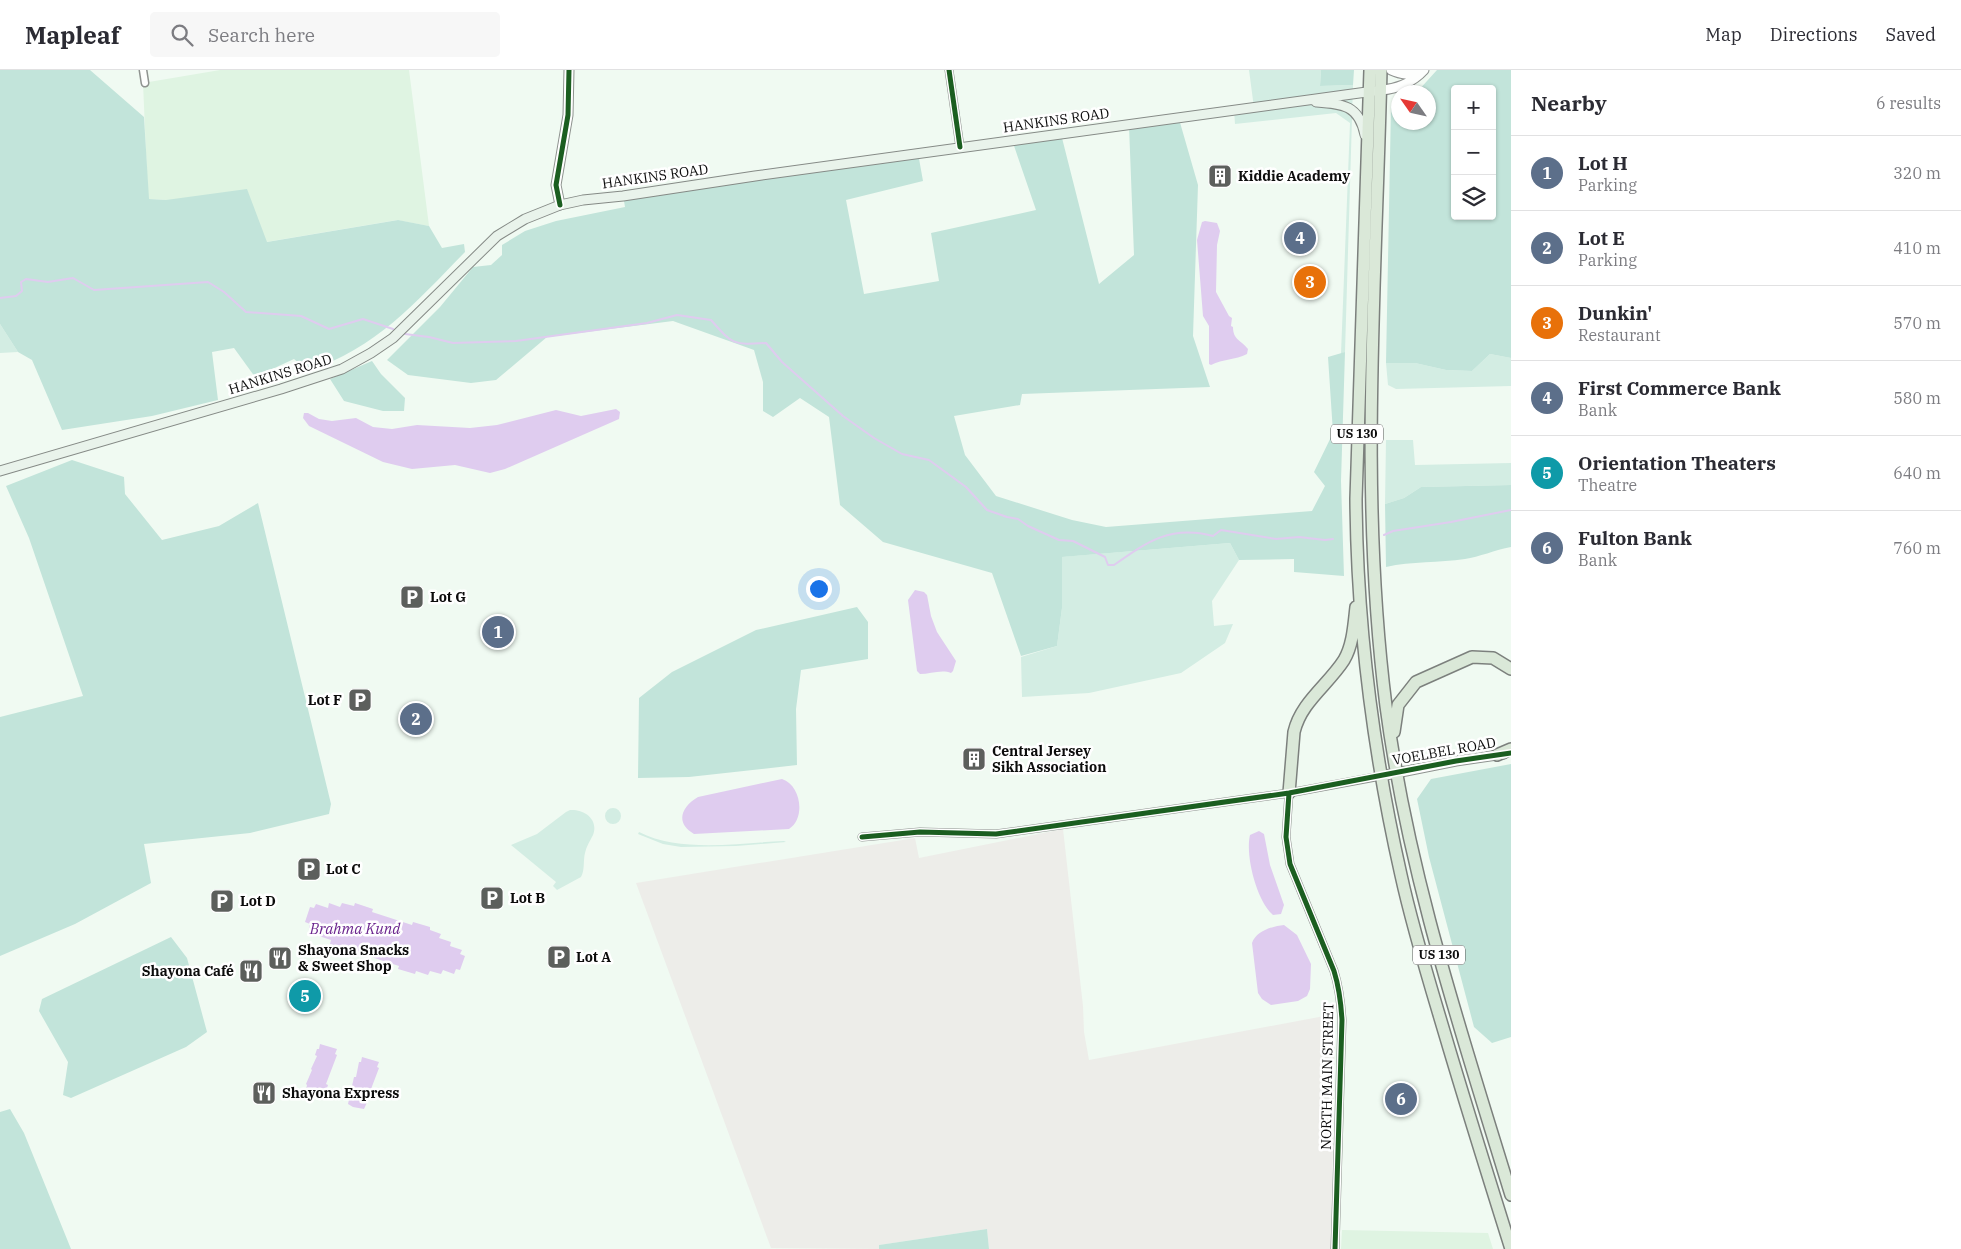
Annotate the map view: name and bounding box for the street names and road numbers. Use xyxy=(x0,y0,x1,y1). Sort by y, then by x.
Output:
street label: HANKINS ROAD xyxy=(1002,104,1110,136)
street label: HANKINS ROAD xyxy=(601,160,709,192)
street label: HANKINS ROAD xyxy=(226,350,334,398)
road number: US 130 xyxy=(1331,424,1383,444)
street label: VOELBEL ROAD xyxy=(1391,733,1497,769)
road number: US 130 xyxy=(1413,946,1465,964)
street label: NORTH MAIN STREET xyxy=(1317,1002,1337,1150)

